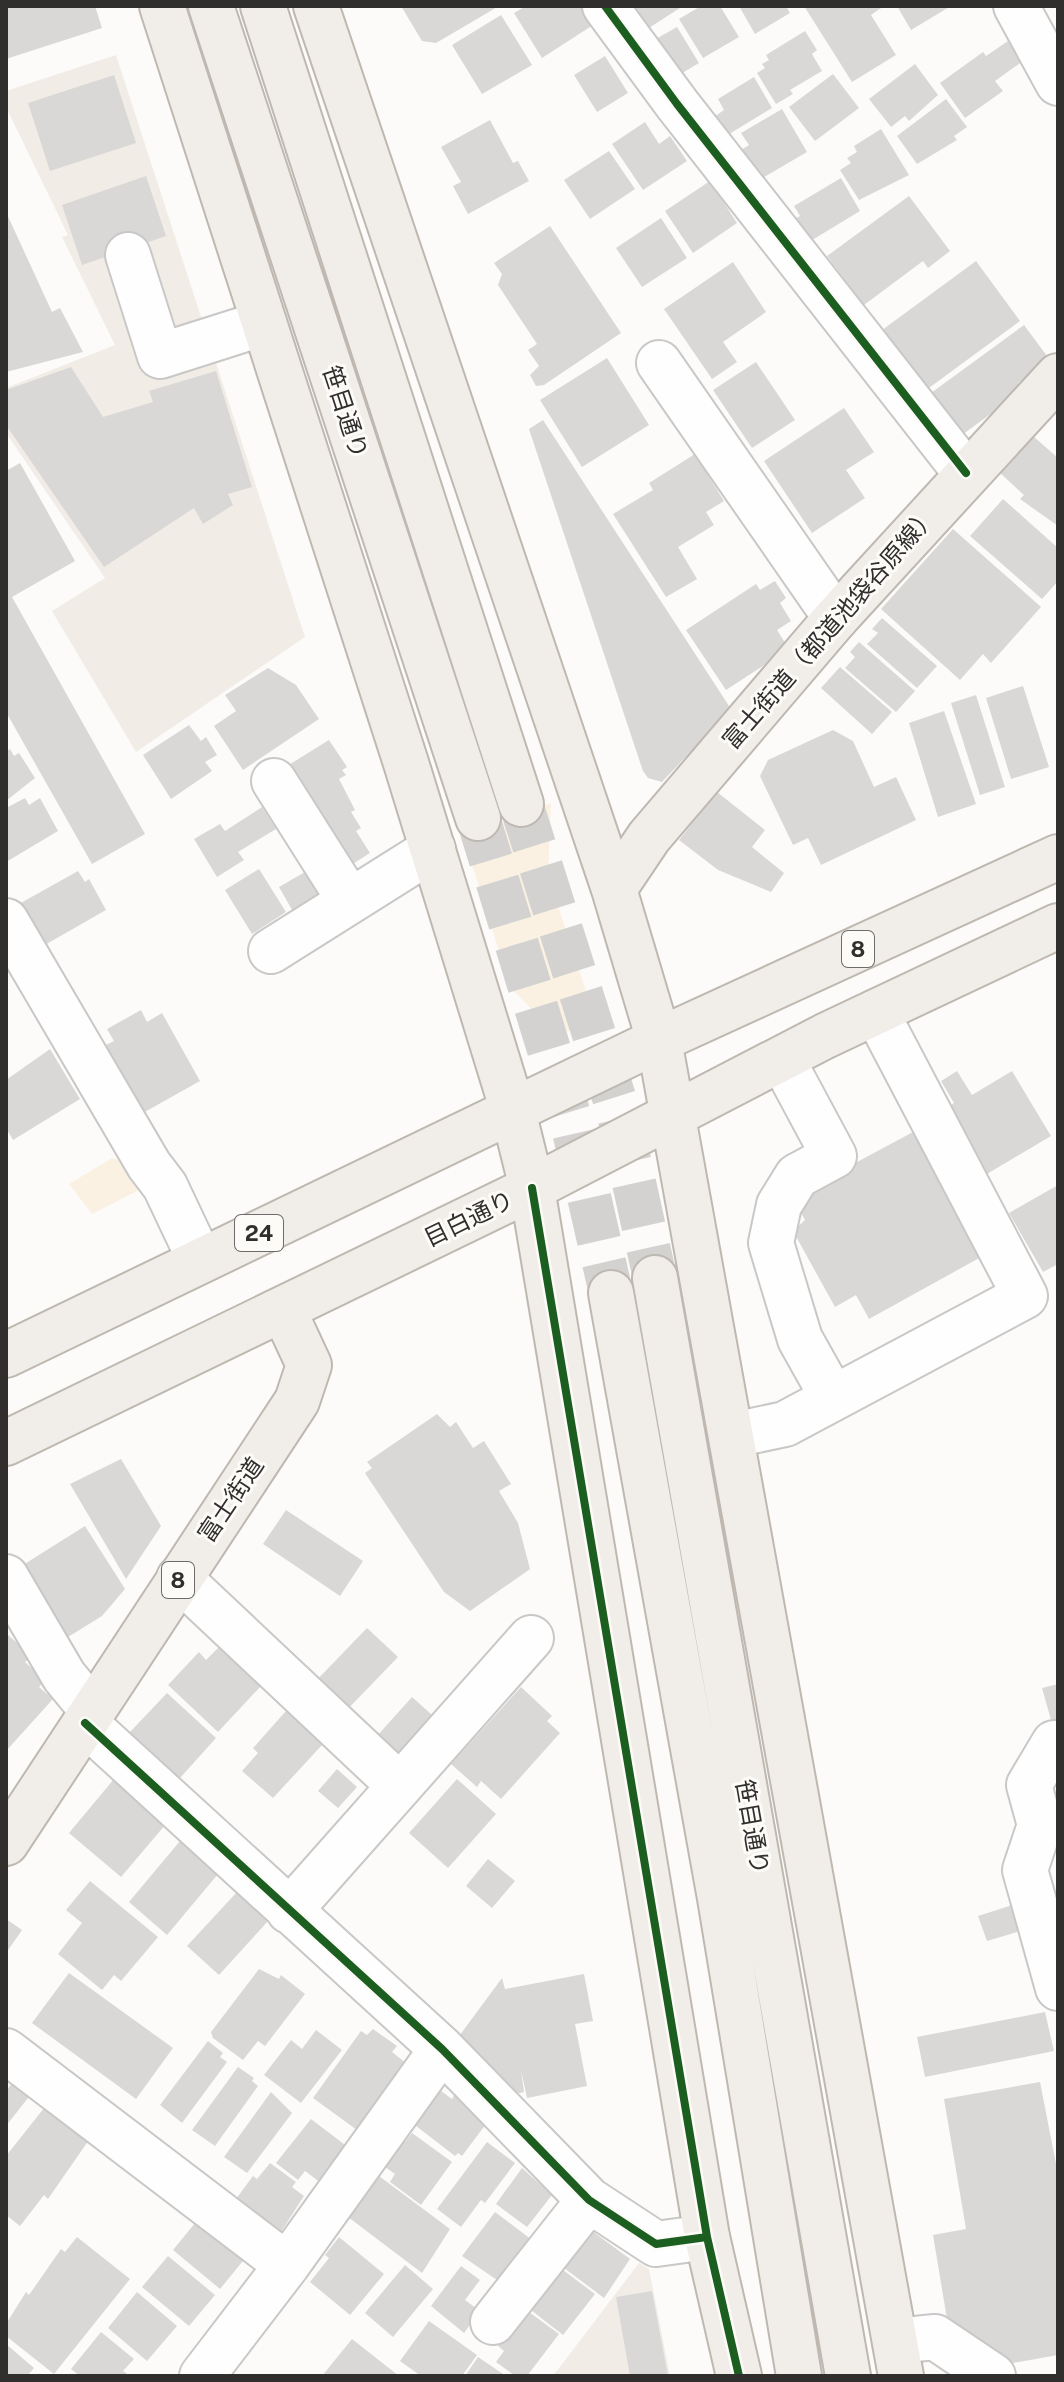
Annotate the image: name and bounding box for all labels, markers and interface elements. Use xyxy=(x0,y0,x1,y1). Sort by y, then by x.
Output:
street label: 笹目通り xyxy=(318,362,374,462)
street label: 富士街道（都道池袋谷原線） xyxy=(716,500,942,754)
road number: 8 xyxy=(842,931,874,967)
street label: 目白通り xyxy=(419,1184,518,1252)
road number: 24 xyxy=(235,1215,283,1251)
street label: 富士街道 xyxy=(192,1452,269,1547)
road number: 8 xyxy=(162,1562,194,1598)
street label: 笹目通り xyxy=(731,1777,775,1877)

